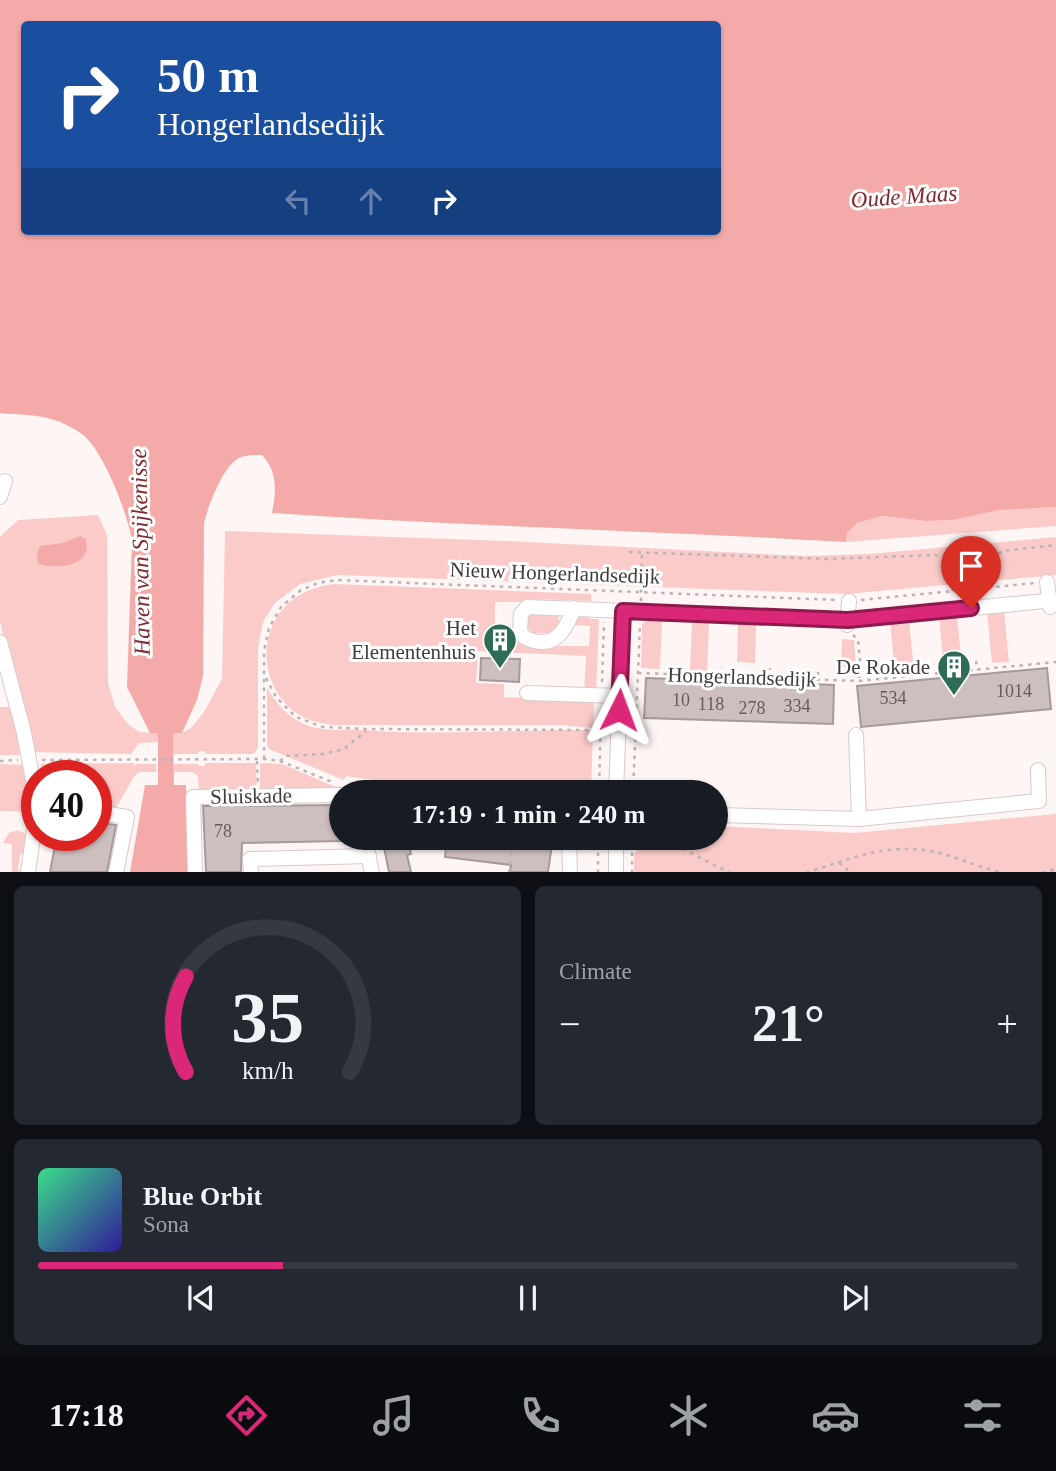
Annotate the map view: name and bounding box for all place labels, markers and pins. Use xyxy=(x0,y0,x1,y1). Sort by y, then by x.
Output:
pin xyxy=(941,536,1001,608)
place label: Het Elementenhuis xyxy=(351,616,476,664)
building icon: Het Elementenhuis xyxy=(481,621,519,670)
building icon: De Rokade xyxy=(935,648,973,697)
place label: De Rokade xyxy=(836,655,930,679)

